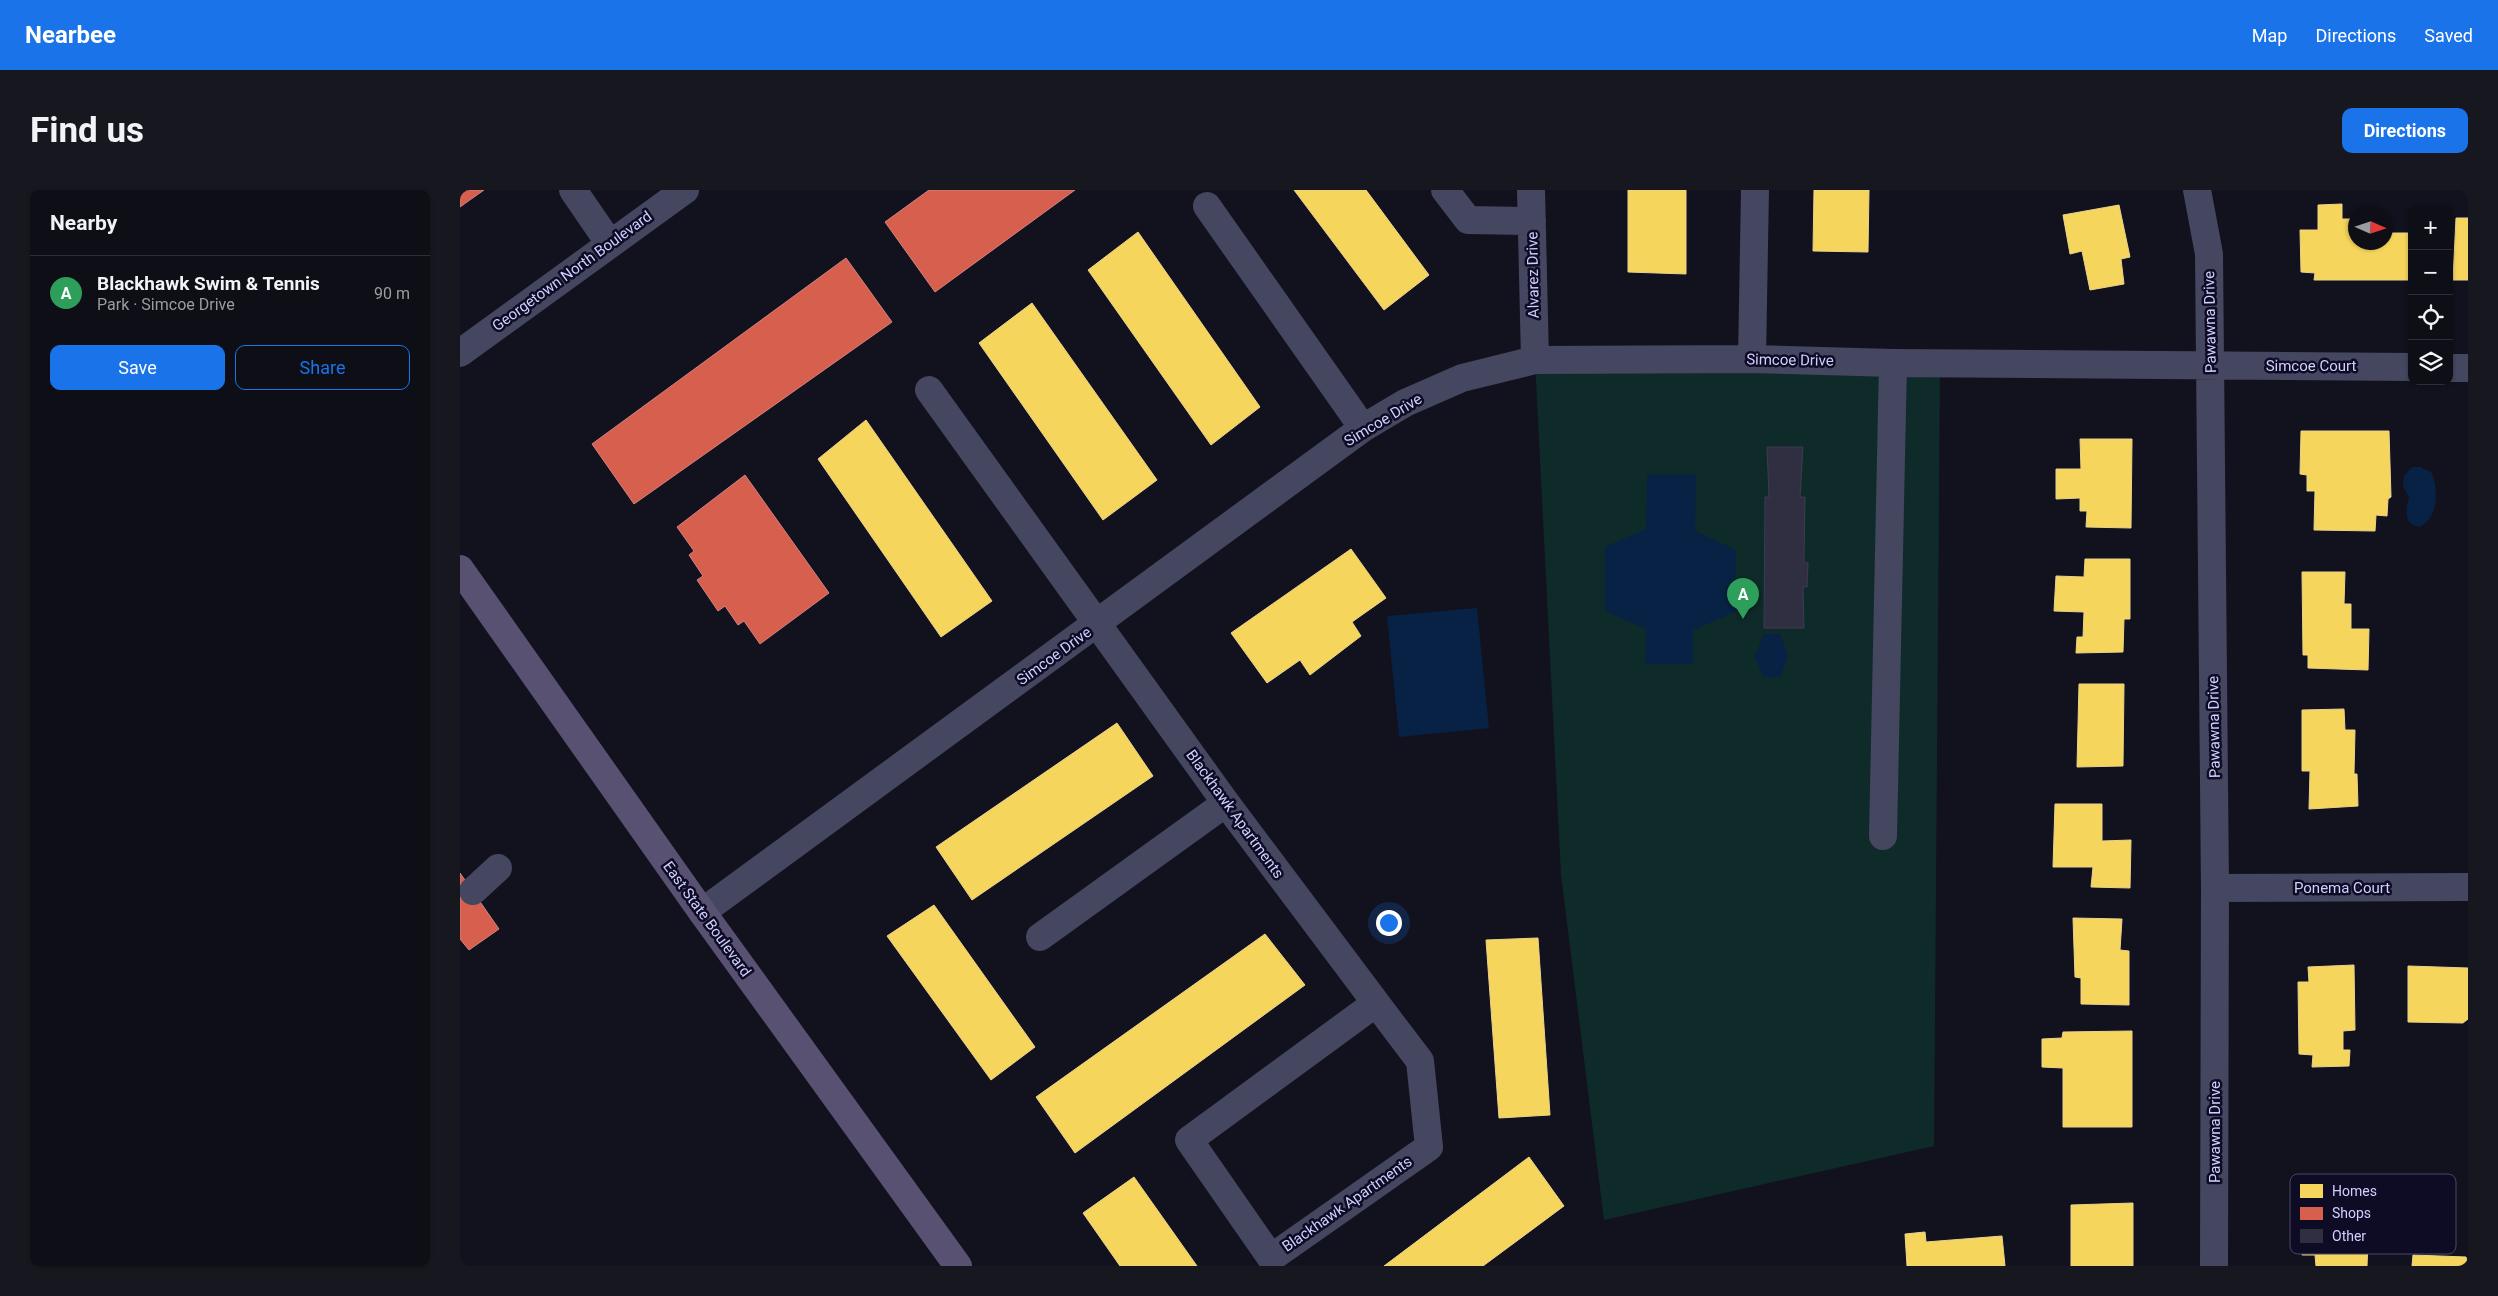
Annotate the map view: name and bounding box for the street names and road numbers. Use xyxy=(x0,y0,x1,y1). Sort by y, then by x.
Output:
street label: Georgetown North Boulevard xyxy=(489,207,655,335)
street label: Alvarez Drive xyxy=(1523,232,1543,318)
street label: Pawawna Drive xyxy=(2200,271,2220,373)
street label: Simcoe Drive xyxy=(1746,350,1834,370)
street label: Simcoe Court xyxy=(2266,357,2356,375)
street label: Simcoe Drive xyxy=(1341,390,1425,450)
street label: Simcoe Drive xyxy=(1013,623,1095,689)
street label: Pawawna Drive xyxy=(2204,676,2224,778)
street label: Blackhawk Apartments xyxy=(1182,746,1288,882)
street label: East State Boulevard xyxy=(659,858,755,980)
street label: Ponema Court xyxy=(2294,879,2390,897)
street label: Pawawna Drive xyxy=(2206,1081,2224,1183)
street label: Blackhawk Apartments xyxy=(1279,1152,1415,1256)

